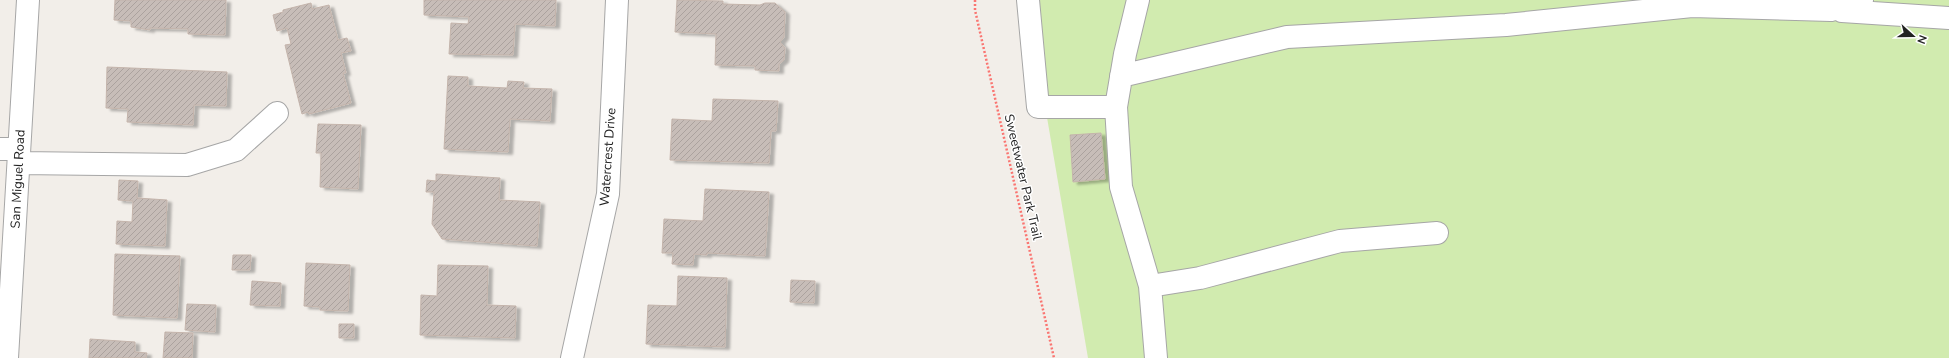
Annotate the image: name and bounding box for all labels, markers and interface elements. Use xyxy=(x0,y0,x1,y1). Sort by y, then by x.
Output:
north arrow xyxy=(1893,16,1933,56)
text: N xyxy=(1913,33,1930,46)
street label: Watercrest Drive xyxy=(596,107,620,207)
street label: Sweetwater Park Trail xyxy=(1000,112,1046,242)
street label: San Miguel Road xyxy=(6,129,30,229)

